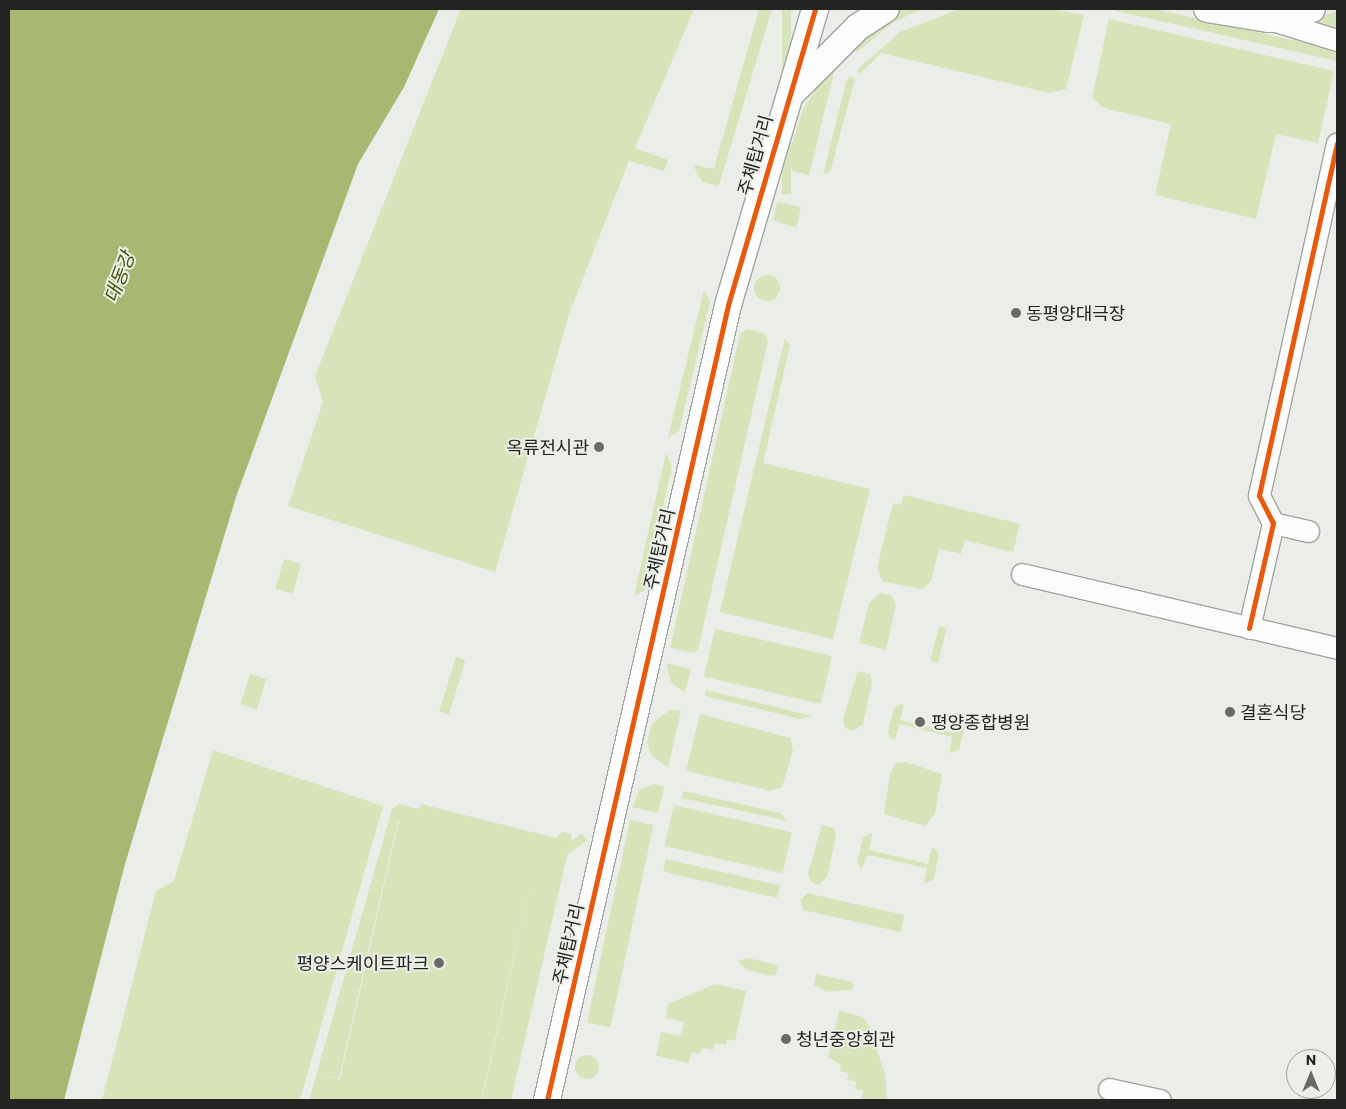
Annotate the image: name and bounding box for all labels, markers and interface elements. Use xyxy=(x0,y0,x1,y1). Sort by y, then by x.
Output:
street label: 주체탑거리 xyxy=(733,112,777,198)
water label: 대동강 xyxy=(99,248,139,306)
place label: 동평양대극장 xyxy=(1026,302,1125,324)
marker: 동평양대극장 xyxy=(1010,307,1022,319)
place label: 옥류전시관 xyxy=(506,436,589,458)
marker: 옥류전시관 xyxy=(593,441,605,453)
street label: 주체탑거리 xyxy=(639,506,679,592)
place label: 결혼식당 xyxy=(1240,701,1306,723)
marker: 결혼식당 xyxy=(1224,706,1236,718)
place label: 평양종합병원 xyxy=(931,711,1030,733)
marker: 평양종합병원 xyxy=(913,715,927,729)
street label: 주체탑거리 xyxy=(548,901,588,987)
place label: 평양스케이트파크 xyxy=(297,952,429,974)
marker: 평양스케이트파크 xyxy=(433,957,445,969)
place label: 청년중앙회관 xyxy=(796,1028,895,1050)
marker: 청년중앙회관 xyxy=(780,1033,792,1045)
north arrow xyxy=(1286,1049,1336,1099)
text: N xyxy=(1306,1051,1316,1068)

